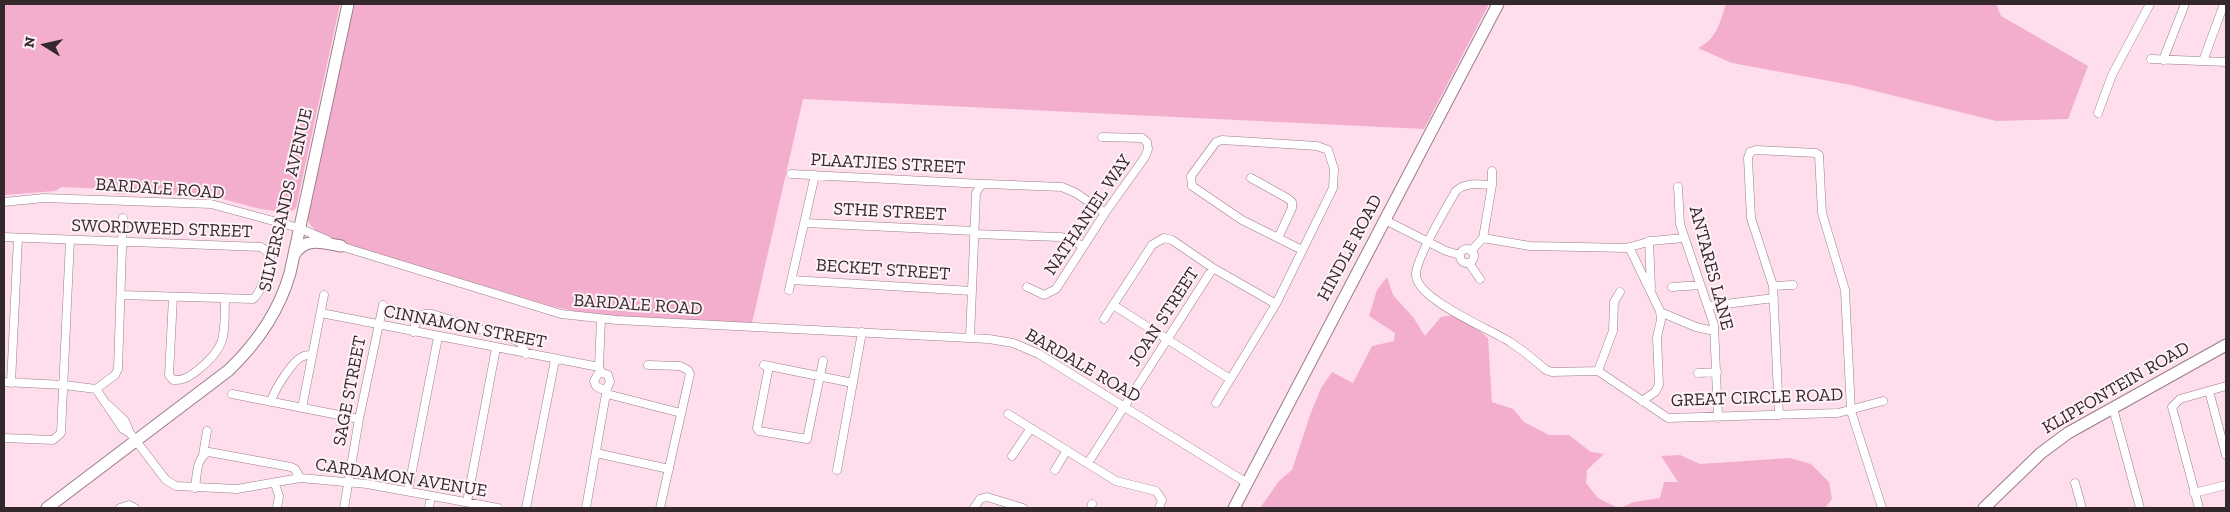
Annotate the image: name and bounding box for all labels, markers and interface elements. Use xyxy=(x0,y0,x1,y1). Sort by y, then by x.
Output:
north arrow xyxy=(20,20,70,70)
text: N xyxy=(20,36,39,49)
street label: SILVERSANDS AVENUE xyxy=(254,106,318,294)
street label: PLAATJIES STREET xyxy=(810,149,966,179)
street label: NATHANIEL WAY xyxy=(1040,151,1136,279)
street label: BARDALE ROAD xyxy=(95,174,225,204)
street label: HINDLE ROAD xyxy=(1313,191,1387,305)
street label: STHE STREET xyxy=(833,198,947,226)
street label: ANTARES LANE xyxy=(1684,204,1738,332)
street label: SWORDWEED STREET xyxy=(71,215,253,243)
street label: BECKET STREET xyxy=(815,255,951,285)
street label: JOAN STREET xyxy=(1124,263,1204,371)
street label: BARDALE ROAD xyxy=(573,290,703,320)
street label: CINNAMON STREET xyxy=(382,301,548,353)
street label: BARDALE ROAD xyxy=(1022,324,1144,408)
street label: SAGE STREET xyxy=(329,334,371,448)
street label: KLIPFONTEIN ROAD xyxy=(2039,337,2193,439)
street label: GREAT CIRCLE ROAD xyxy=(1670,384,1844,412)
street label: CARDAMON AVENUE xyxy=(314,454,488,502)

